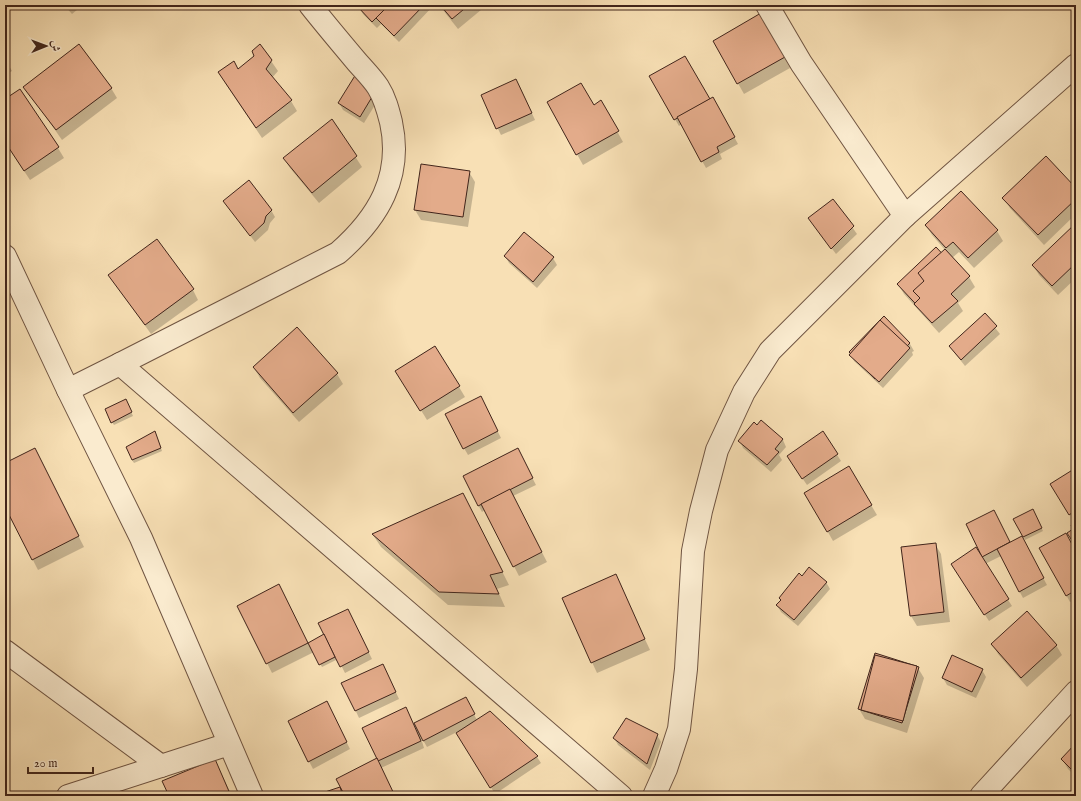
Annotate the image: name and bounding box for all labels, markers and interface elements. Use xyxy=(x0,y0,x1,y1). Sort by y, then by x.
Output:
north arrow xyxy=(26,26,66,66)
text: ش xyxy=(48,40,62,52)
scale bar xyxy=(28,749,93,775)
text: 20 m xyxy=(34,756,57,771)

